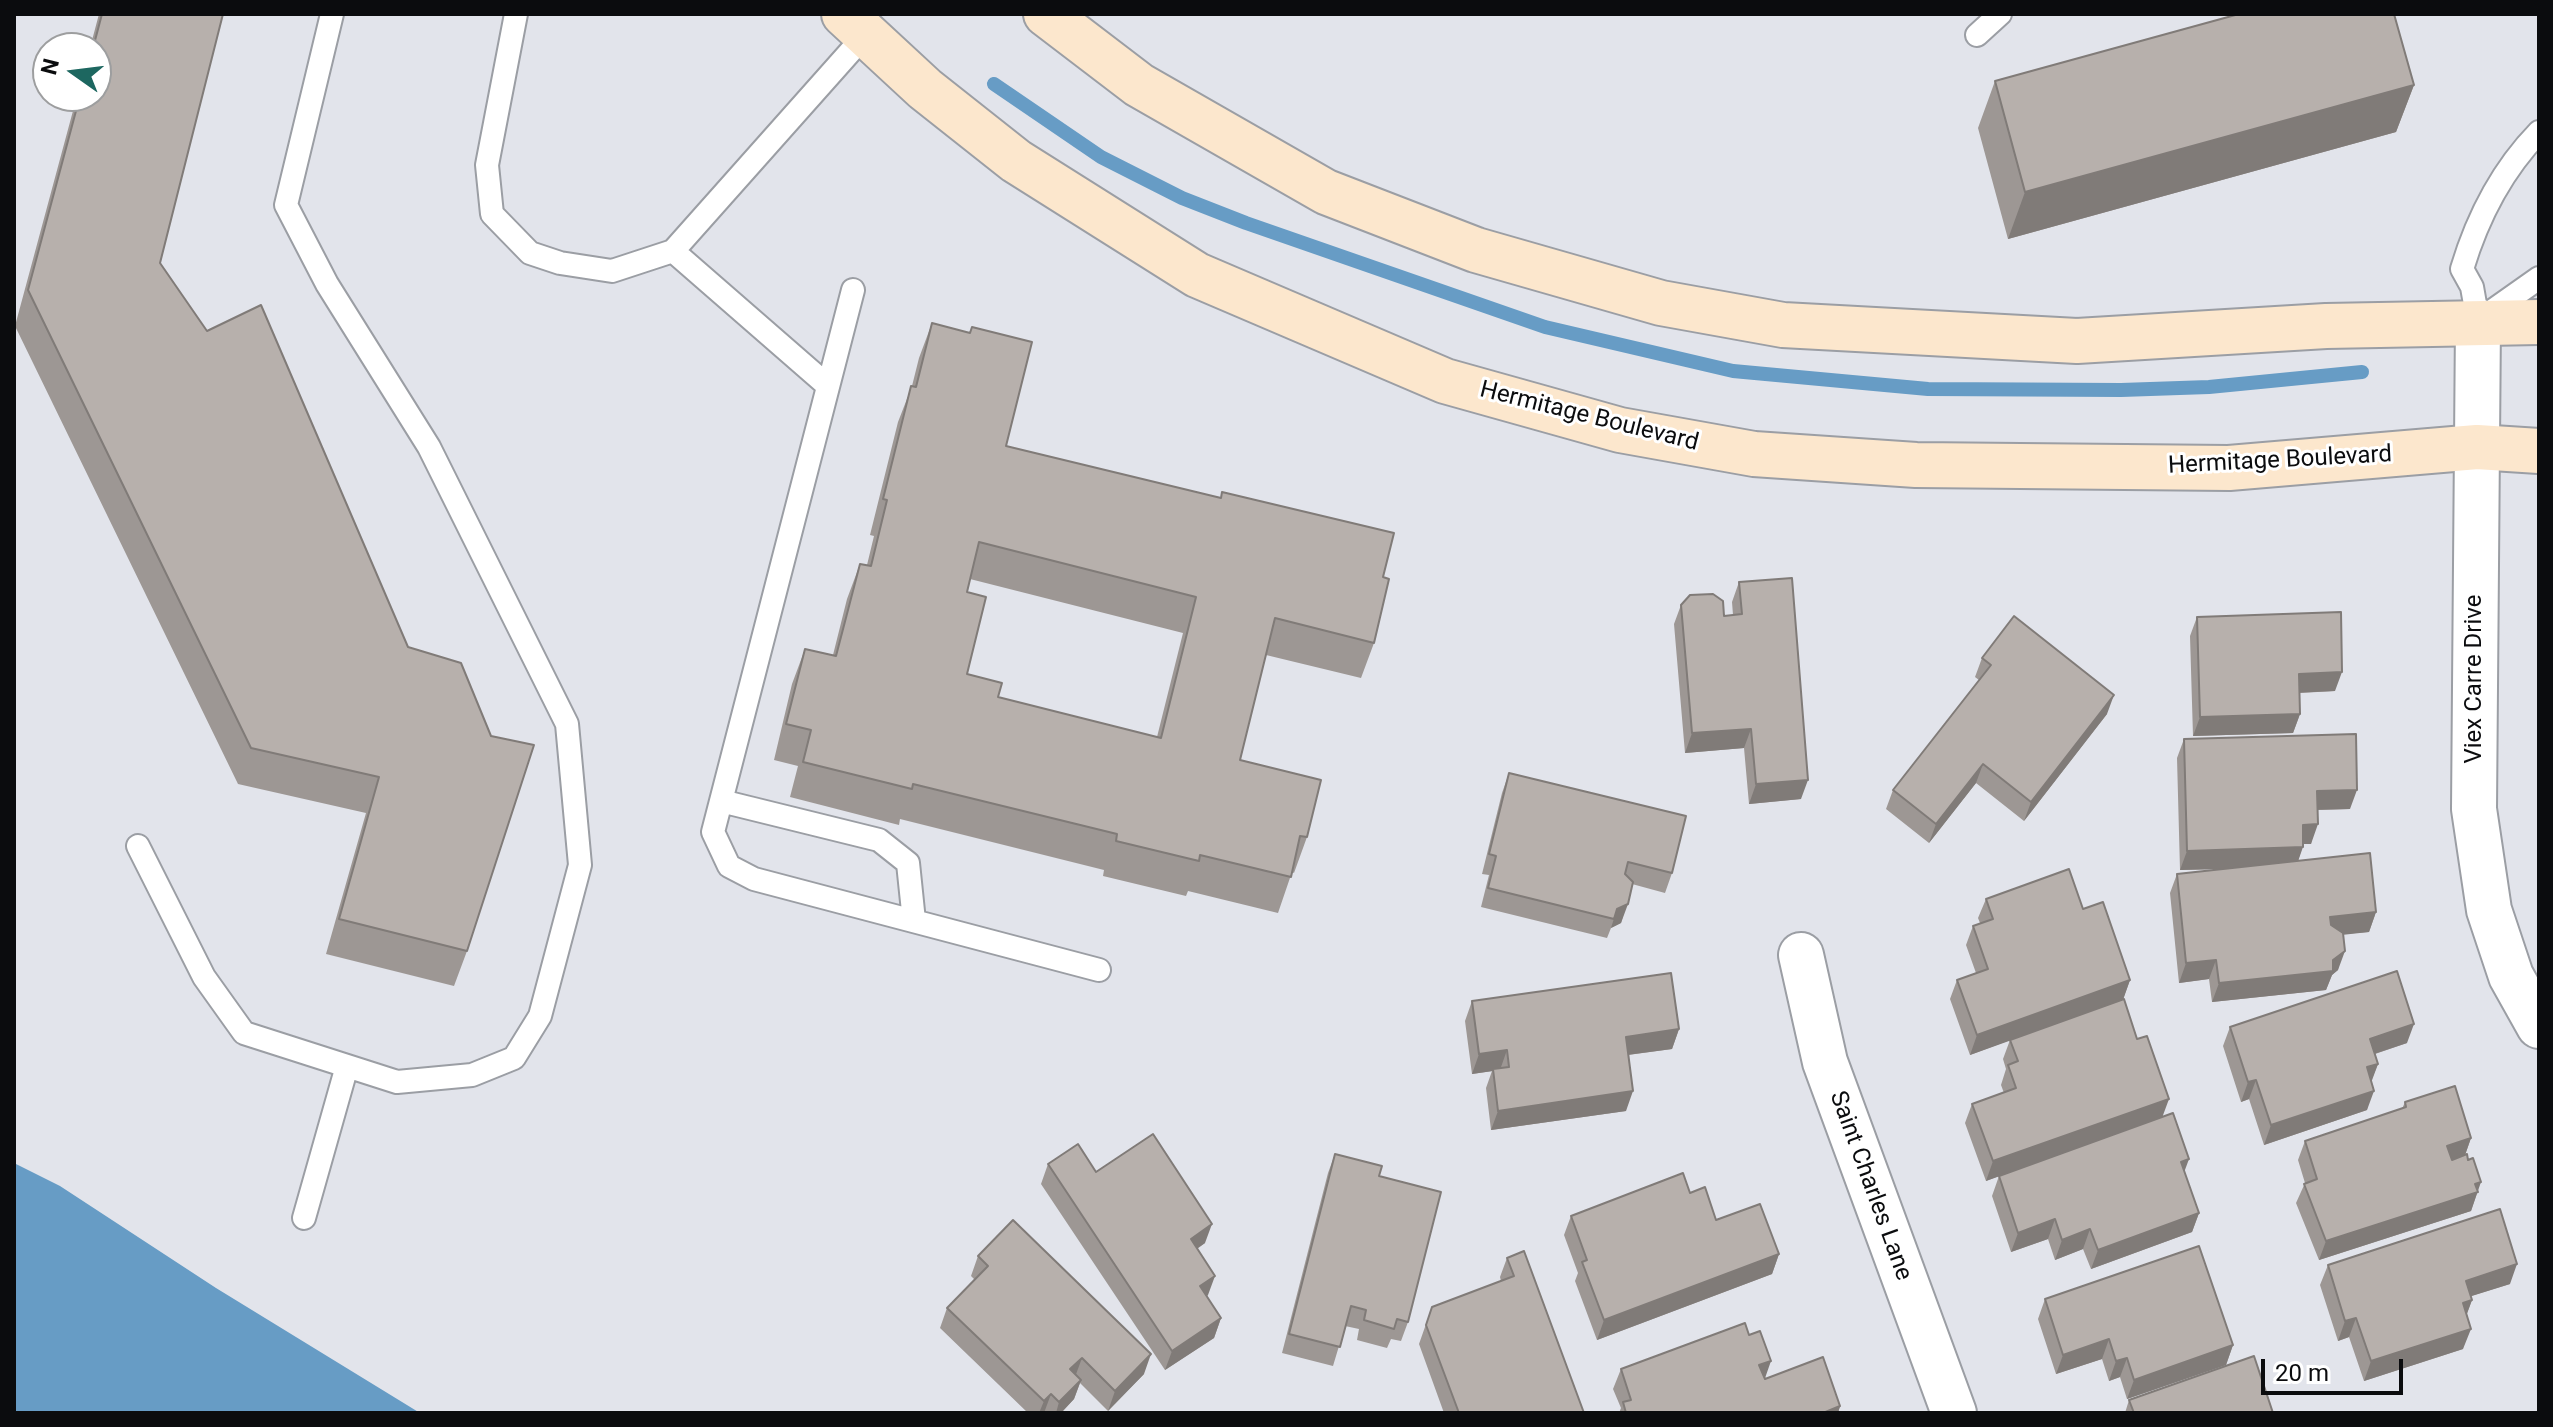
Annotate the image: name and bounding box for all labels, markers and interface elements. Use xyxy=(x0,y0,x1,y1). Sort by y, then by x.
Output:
north arrow xyxy=(32,32,112,112)
text: N xyxy=(36,56,64,77)
street label: Hermitage Boulevard xyxy=(1477,376,1701,458)
street label: Hermitage Boulevard xyxy=(2167,441,2393,481)
street label: Viex Carre Drive xyxy=(2461,594,2489,764)
street label: Saint Charles Lane xyxy=(1822,1088,1918,1284)
scale bar xyxy=(2265,1343,2407,1393)
text: 20 m xyxy=(2275,1359,2329,1387)

